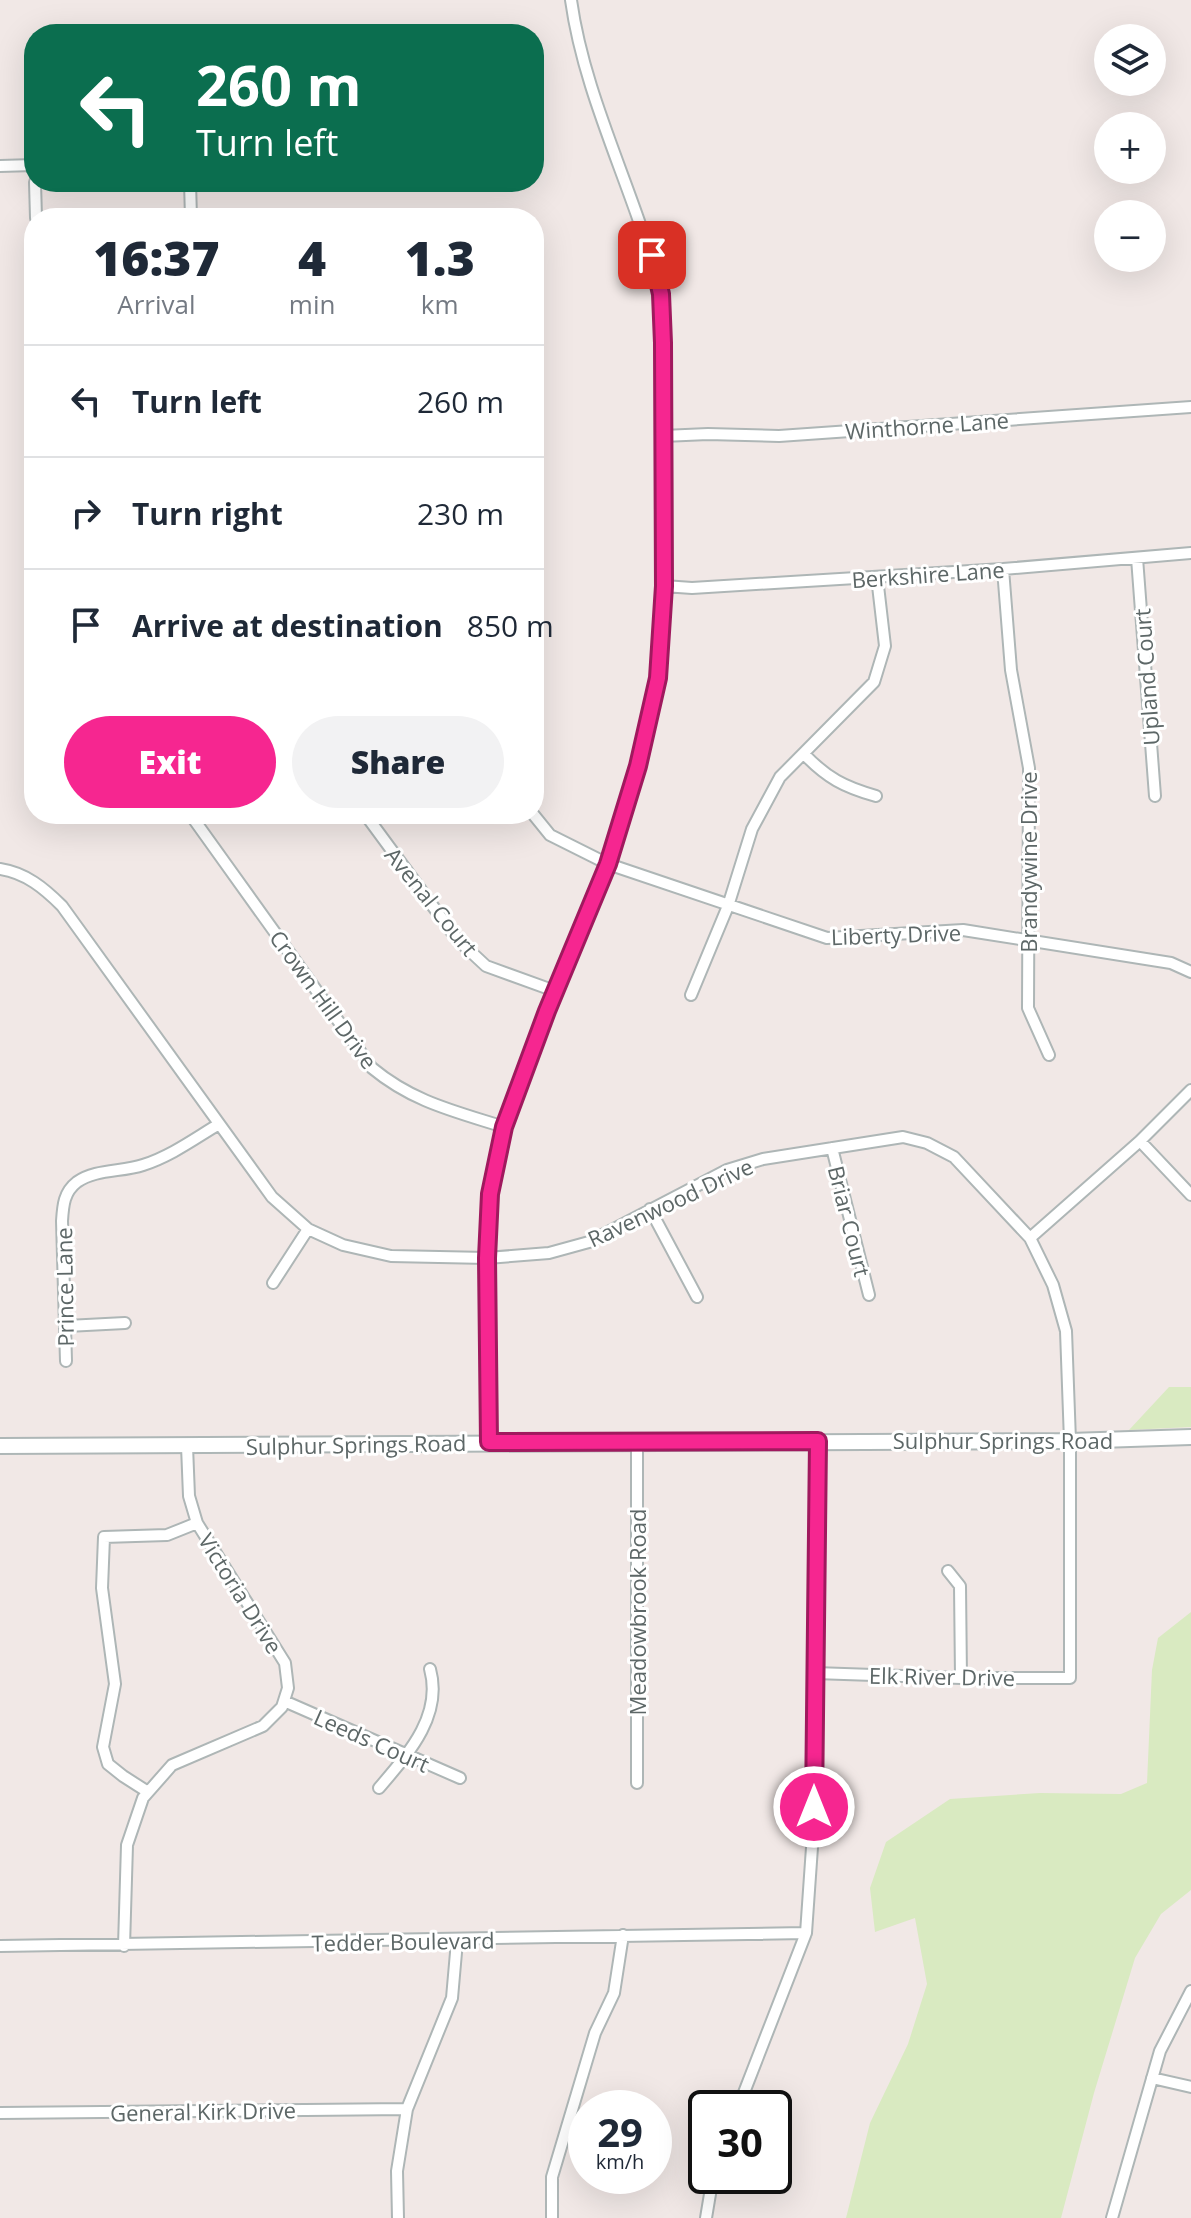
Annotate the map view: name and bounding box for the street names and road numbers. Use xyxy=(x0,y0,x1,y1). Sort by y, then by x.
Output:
street label: Winthorne Lane xyxy=(844,404,1010,446)
street label: Berkshire Lane xyxy=(851,554,1005,594)
street label: Upland Court xyxy=(1126,607,1166,747)
street label: Brandywine Drive xyxy=(1013,771,1043,953)
street label: Avenal Court xyxy=(379,840,485,962)
street label: Liberty Drive xyxy=(830,917,962,951)
street label: Crown Hill Drive xyxy=(263,924,385,1074)
street label: Ravenwood Drive xyxy=(582,1151,758,1253)
street label: Briar Court xyxy=(822,1162,878,1280)
street label: Prince Lane xyxy=(48,1227,80,1347)
street label: Sulphur Springs Road xyxy=(893,1425,1113,1455)
street label: Sulphur Springs Road xyxy=(246,1427,466,1461)
street label: Meadowbrook Road xyxy=(622,1509,652,1715)
street label: Victoria Drive xyxy=(192,1527,290,1659)
street label: Elk River Drive xyxy=(869,1660,1015,1692)
street label: Leeds Court xyxy=(310,1701,435,1779)
street label: Tedder Boulevard xyxy=(311,1924,495,1958)
street label: General Kirk Drive xyxy=(110,2094,296,2128)

